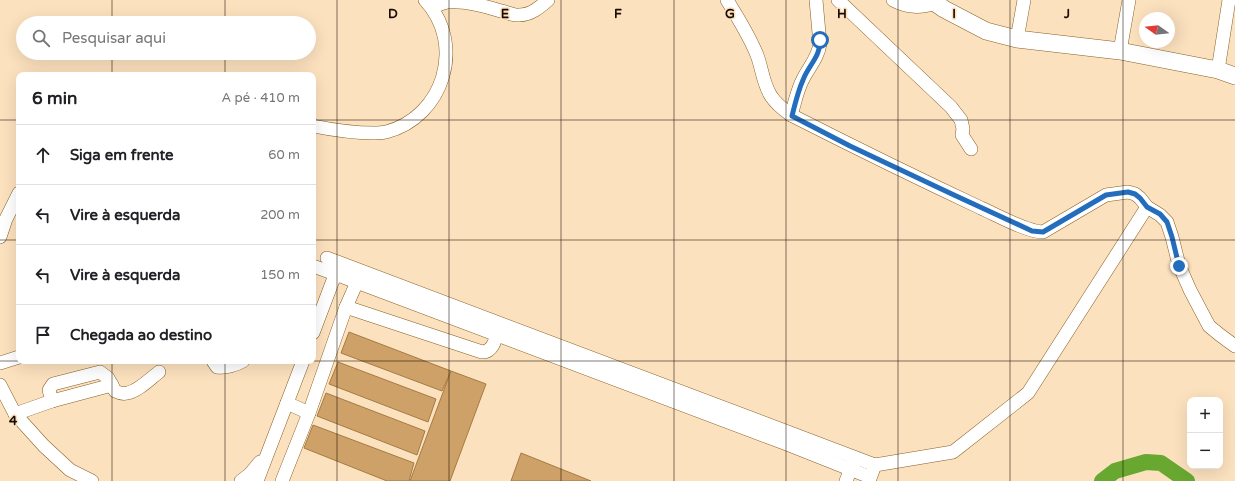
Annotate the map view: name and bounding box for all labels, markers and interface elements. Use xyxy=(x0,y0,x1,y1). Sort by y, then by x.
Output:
text: D xyxy=(388,6,398,22)
text: E xyxy=(501,6,509,22)
text: F xyxy=(614,6,622,22)
text: G xyxy=(725,6,735,22)
text: H xyxy=(837,6,847,22)
text: I xyxy=(952,6,956,22)
text: J xyxy=(1063,6,1070,22)
north arrow xyxy=(1139,12,1175,48)
search box xyxy=(16,16,316,60)
icon: search xyxy=(30,27,52,49)
text: Pesquisar aqui xyxy=(62,29,166,47)
route start xyxy=(811,31,829,49)
text: 6 min xyxy=(32,88,77,109)
text: A pé · 410 m xyxy=(221,90,300,106)
icon: ahead xyxy=(32,144,54,166)
text: Siga em frente xyxy=(70,146,174,164)
text: 60 m xyxy=(268,147,300,163)
icon: left xyxy=(32,204,54,226)
text: Vire à esquerda xyxy=(70,206,180,224)
text: 200 m xyxy=(260,207,300,223)
route end xyxy=(1170,257,1188,275)
icon: left xyxy=(32,264,54,286)
text: Vire à esquerda xyxy=(70,266,180,284)
text: 150 m xyxy=(260,267,300,283)
icon: arrive xyxy=(32,324,54,346)
text: Chegada ao destino xyxy=(70,326,212,344)
map controls xyxy=(1187,397,1223,469)
button: + xyxy=(1187,397,1223,433)
text: 4 xyxy=(9,413,18,429)
button: − xyxy=(1187,433,1223,469)

